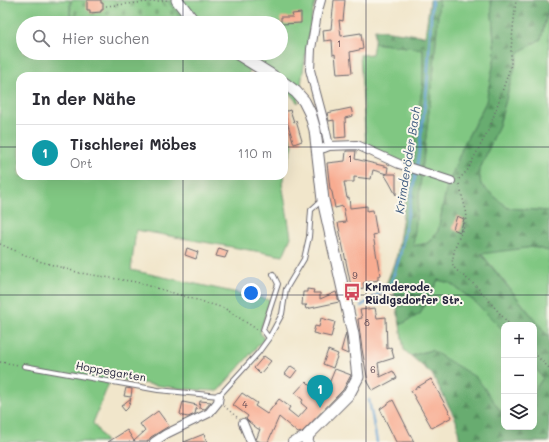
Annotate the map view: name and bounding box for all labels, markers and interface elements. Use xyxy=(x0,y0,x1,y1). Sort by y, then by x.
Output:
search box xyxy=(16,16,288,60)
icon: search xyxy=(30,27,52,49)
text: Hier suchen xyxy=(62,28,149,48)
house number: 1 xyxy=(337,38,341,49)
text: In der Nähe xyxy=(32,87,136,109)
water label: Krimderöder Bach xyxy=(391,105,423,215)
text: Tischlerei Möbes xyxy=(70,134,197,154)
text: 1 xyxy=(42,144,48,161)
text: 110 m xyxy=(238,144,272,161)
house number: 1 xyxy=(348,153,352,164)
text: Ort xyxy=(70,154,93,171)
house number: 9 xyxy=(352,270,358,281)
place label: Krimderode, Rüdigsdorfer Str. xyxy=(365,279,463,307)
bus stop icon: Krimderode, Rüdigsdorfer Str. xyxy=(342,282,362,302)
your location xyxy=(241,283,261,303)
house number: 8 xyxy=(364,317,370,328)
map controls xyxy=(501,322,537,430)
button: + xyxy=(501,322,537,358)
street label: Hoppegarten xyxy=(75,357,147,385)
button: − xyxy=(501,358,537,394)
house number: 6 xyxy=(370,364,376,375)
pin: 1 xyxy=(307,375,333,408)
button: layers xyxy=(501,394,537,430)
house number: 4 xyxy=(242,399,248,410)

